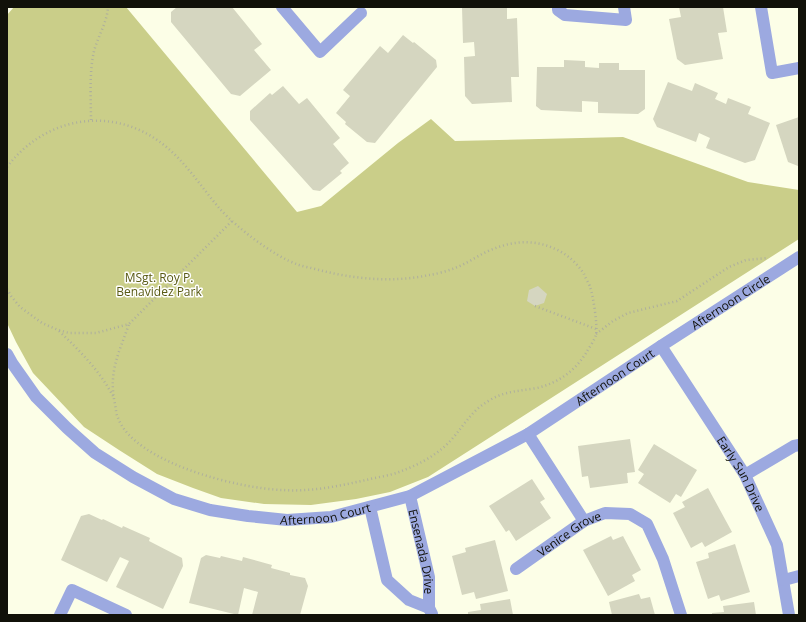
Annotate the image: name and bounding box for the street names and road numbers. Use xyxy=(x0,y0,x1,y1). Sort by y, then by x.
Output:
street label: Afternoon Circle xyxy=(687,269,773,333)
street label: Afternoon Court xyxy=(572,344,657,409)
street label: Early Sun Drive xyxy=(713,433,769,514)
street label: Afternoon Court xyxy=(279,498,372,529)
street label: Ensenada Drive xyxy=(405,507,438,595)
street label: Venice Grove xyxy=(533,507,604,560)

